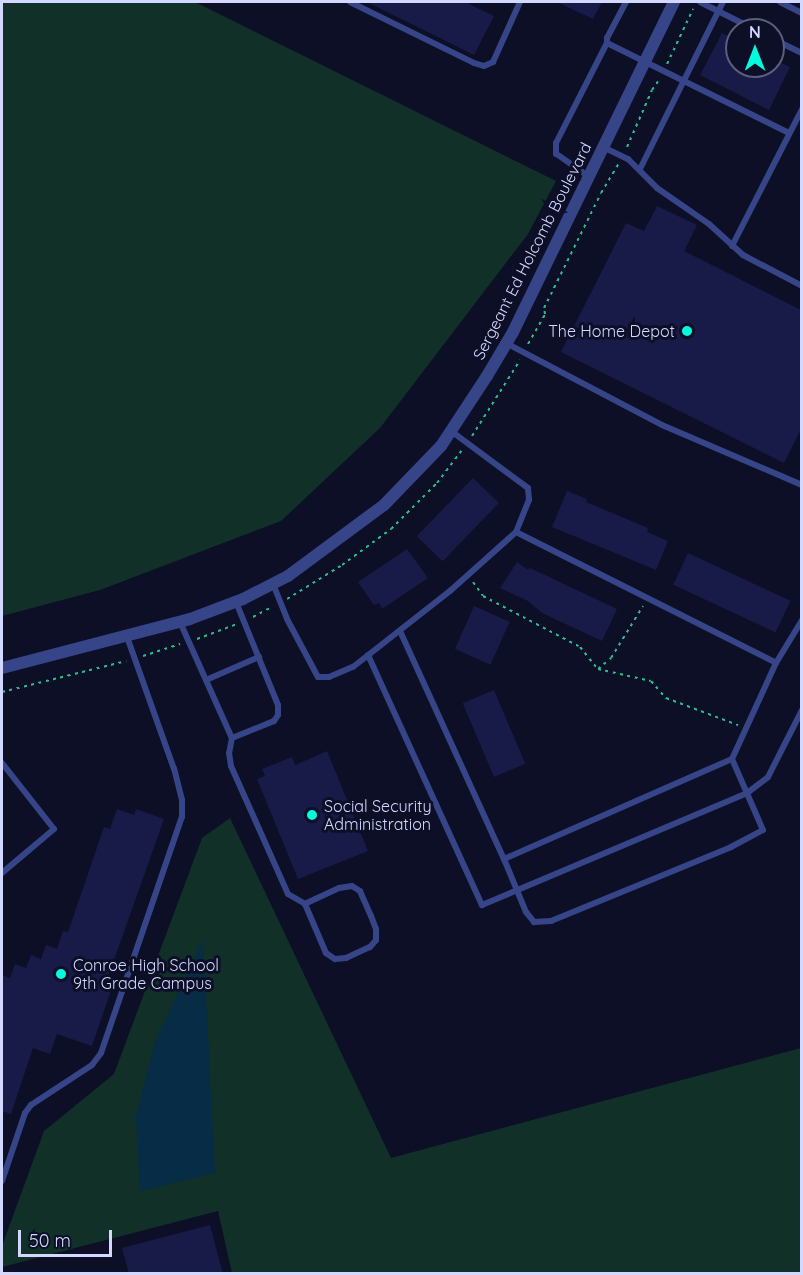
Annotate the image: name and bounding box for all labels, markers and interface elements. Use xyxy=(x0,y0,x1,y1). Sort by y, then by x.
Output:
north arrow xyxy=(725,18,785,78)
text: N xyxy=(749,22,761,42)
street label: Sergeant Ed Holcomb Boulevard xyxy=(469,139,595,363)
place label: The Home Depot xyxy=(548,321,675,341)
marker: The Home Depot xyxy=(680,324,694,338)
place label: Social Security Administration xyxy=(324,796,432,834)
marker: Social Security Administration xyxy=(305,808,319,822)
place label: Conroe High School 9th Grade Campus xyxy=(73,955,219,993)
marker: Conroe High School 9th Grade Campus xyxy=(54,967,68,981)
scale bar xyxy=(21,1218,116,1256)
text: 50 m xyxy=(29,1229,71,1252)

